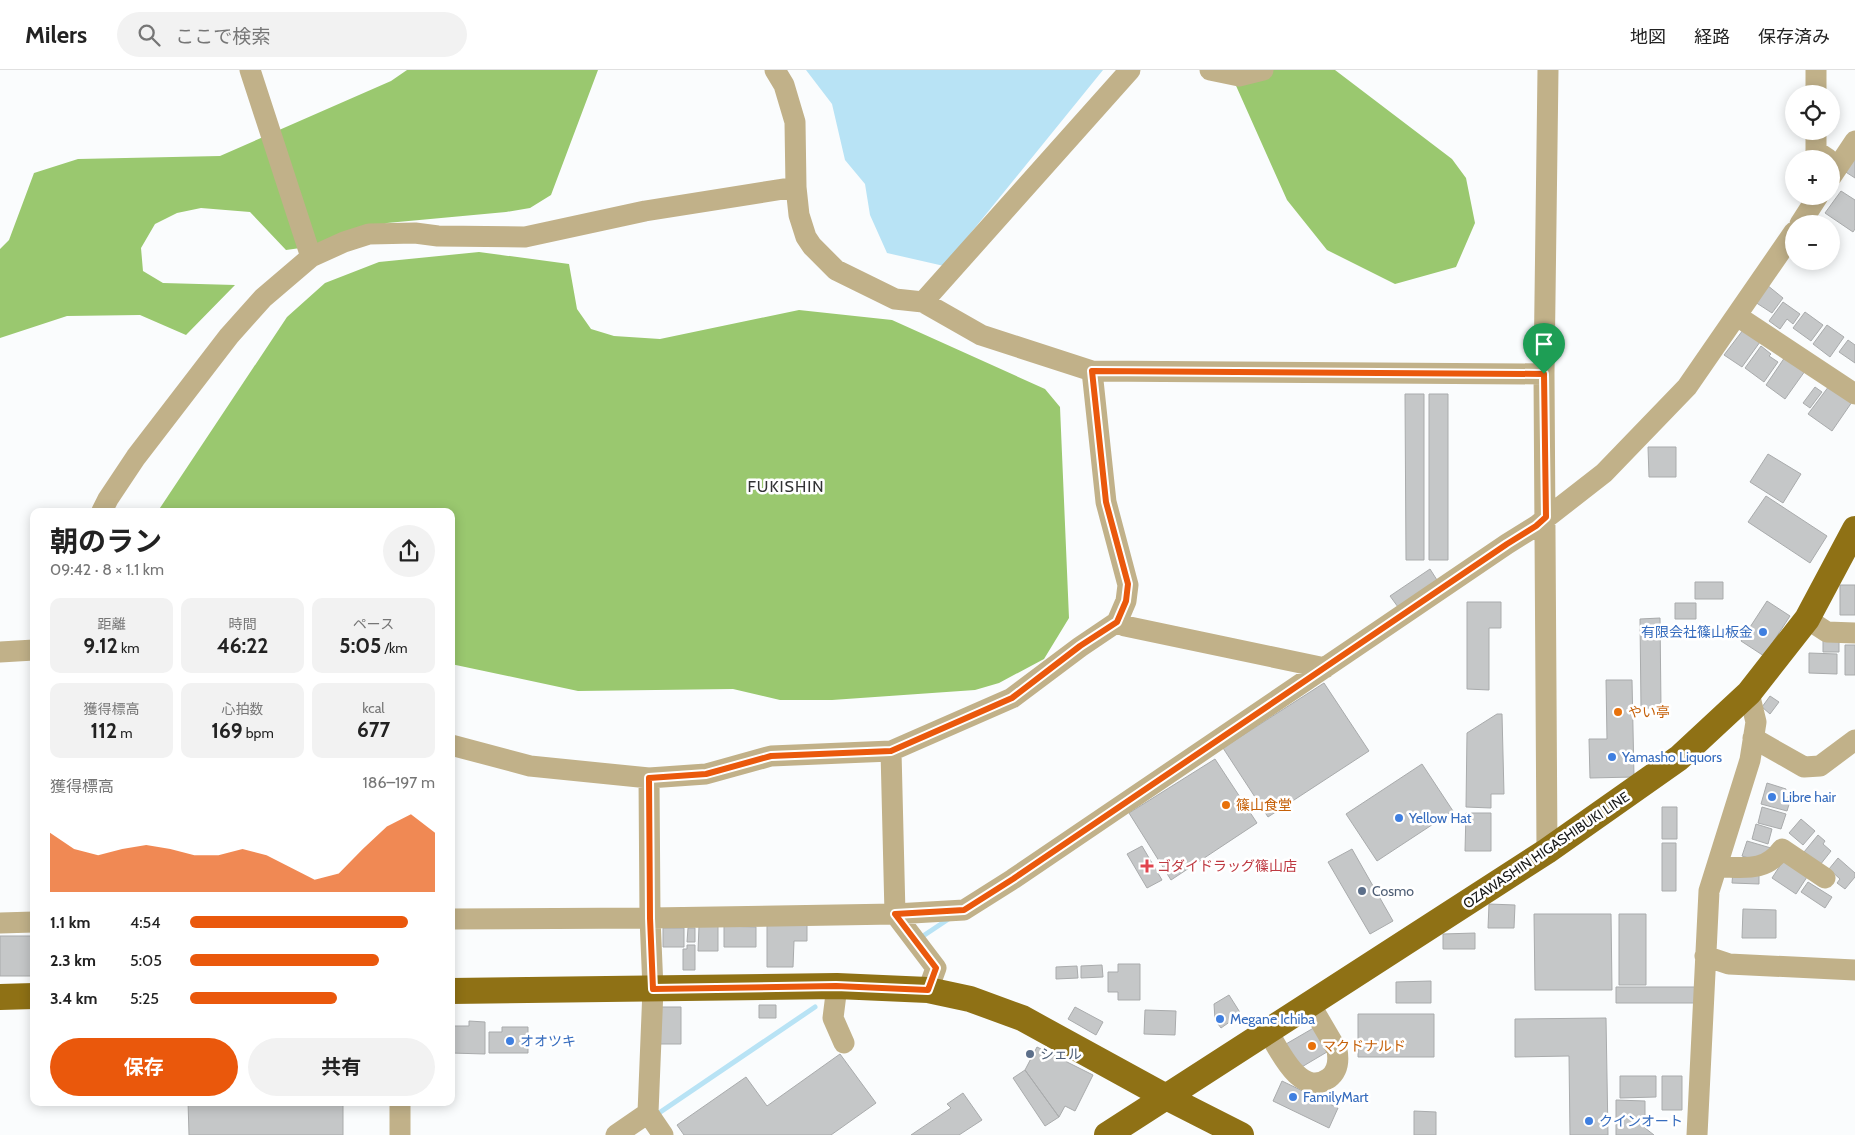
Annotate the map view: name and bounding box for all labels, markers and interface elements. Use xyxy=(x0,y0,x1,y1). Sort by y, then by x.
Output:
search box xyxy=(117,12,467,57)
text: Milers xyxy=(25,20,87,49)
icon: search xyxy=(135,21,163,49)
text: ここで検索 xyxy=(175,25,270,48)
text: 地図 xyxy=(1630,26,1666,48)
text: 経路 xyxy=(1694,26,1730,48)
text: 保存済み xyxy=(1758,26,1830,48)
map controls xyxy=(1785,85,1840,270)
button: locate xyxy=(1785,85,1840,140)
button: + xyxy=(1785,150,1840,205)
button: − xyxy=(1785,215,1840,270)
pin xyxy=(1523,323,1565,374)
icon: arrive xyxy=(1530,330,1558,358)
district label: FUKISHIN xyxy=(747,477,825,496)
text: 朝のラン xyxy=(50,524,162,558)
button: share xyxy=(383,525,435,577)
text: 09:42 · 8 × 1.1 km xyxy=(50,560,164,579)
text: 距離 xyxy=(98,615,126,633)
text: 時間 xyxy=(229,615,257,633)
text: ペース xyxy=(353,615,394,633)
place label: 有限会社篠山板金 xyxy=(1641,623,1753,641)
marker: 有限会社篠山板金 xyxy=(1757,626,1769,638)
text: 9.12 xyxy=(83,633,118,658)
text: 46:22 xyxy=(217,633,268,658)
text: 5:05 xyxy=(339,633,381,658)
text: km xyxy=(118,639,140,657)
text: /km xyxy=(381,639,408,657)
text: kcal xyxy=(362,699,385,717)
text: 獲得標高 xyxy=(84,700,140,718)
text: 心拍数 xyxy=(222,700,264,718)
place label: やい亭 xyxy=(1628,703,1670,721)
marker: やい亭 xyxy=(1612,706,1624,718)
text: 677 xyxy=(357,717,390,742)
text: 112 xyxy=(90,718,117,743)
text: 169 xyxy=(211,718,243,743)
text: m xyxy=(117,724,133,742)
text: bpm xyxy=(243,724,274,742)
place label: Yamasho Liquors xyxy=(1621,748,1722,766)
marker: Yamasho Liquors xyxy=(1606,751,1618,763)
text: 186–197 m xyxy=(363,773,435,792)
text: 獲得標高 xyxy=(50,777,114,796)
street label: OZAWASHIN HIGASHIBUKI LINE xyxy=(1459,787,1633,912)
place label: Libre hair xyxy=(1782,788,1837,806)
marker: Libre hair xyxy=(1766,791,1778,803)
place label: 篠山食堂 xyxy=(1236,796,1292,814)
marker: 篠山食堂 xyxy=(1220,799,1232,811)
place label: Yellow Hat xyxy=(1408,809,1472,827)
marker: Yellow Hat xyxy=(1393,812,1405,824)
place label: ゴダイドラッグ篠山店 xyxy=(1157,857,1297,875)
marker: ゴダイドラッグ篠山店 xyxy=(1141,860,1153,872)
place label: Cosmo xyxy=(1372,882,1414,900)
marker: Cosmo xyxy=(1356,885,1368,897)
text: 1.1 km xyxy=(50,913,90,932)
text: 4:54 xyxy=(130,913,160,932)
text: 2.3 km xyxy=(50,951,96,970)
text: 5:05 xyxy=(130,951,162,970)
text: 3.4 km xyxy=(50,989,97,1008)
text: 5:25 xyxy=(130,989,159,1008)
place label: Megane Ichiba xyxy=(1230,1010,1315,1028)
marker: Megane Ichiba xyxy=(1214,1013,1226,1025)
place label: オオツキ xyxy=(520,1032,576,1050)
marker: オオツキ xyxy=(504,1035,516,1047)
place label: マクドナルド xyxy=(1322,1037,1406,1055)
button: 保存 xyxy=(50,1038,238,1096)
button: 共有 xyxy=(248,1038,435,1096)
marker: マクドナルド xyxy=(1306,1040,1318,1052)
place label: シェル xyxy=(1040,1045,1082,1063)
marker: シェル xyxy=(1024,1048,1036,1060)
place label: FamilyMart xyxy=(1303,1088,1369,1106)
marker: FamilyMart xyxy=(1287,1091,1299,1103)
place label: クインオート xyxy=(1599,1112,1683,1130)
marker: クインオート xyxy=(1583,1115,1595,1127)

